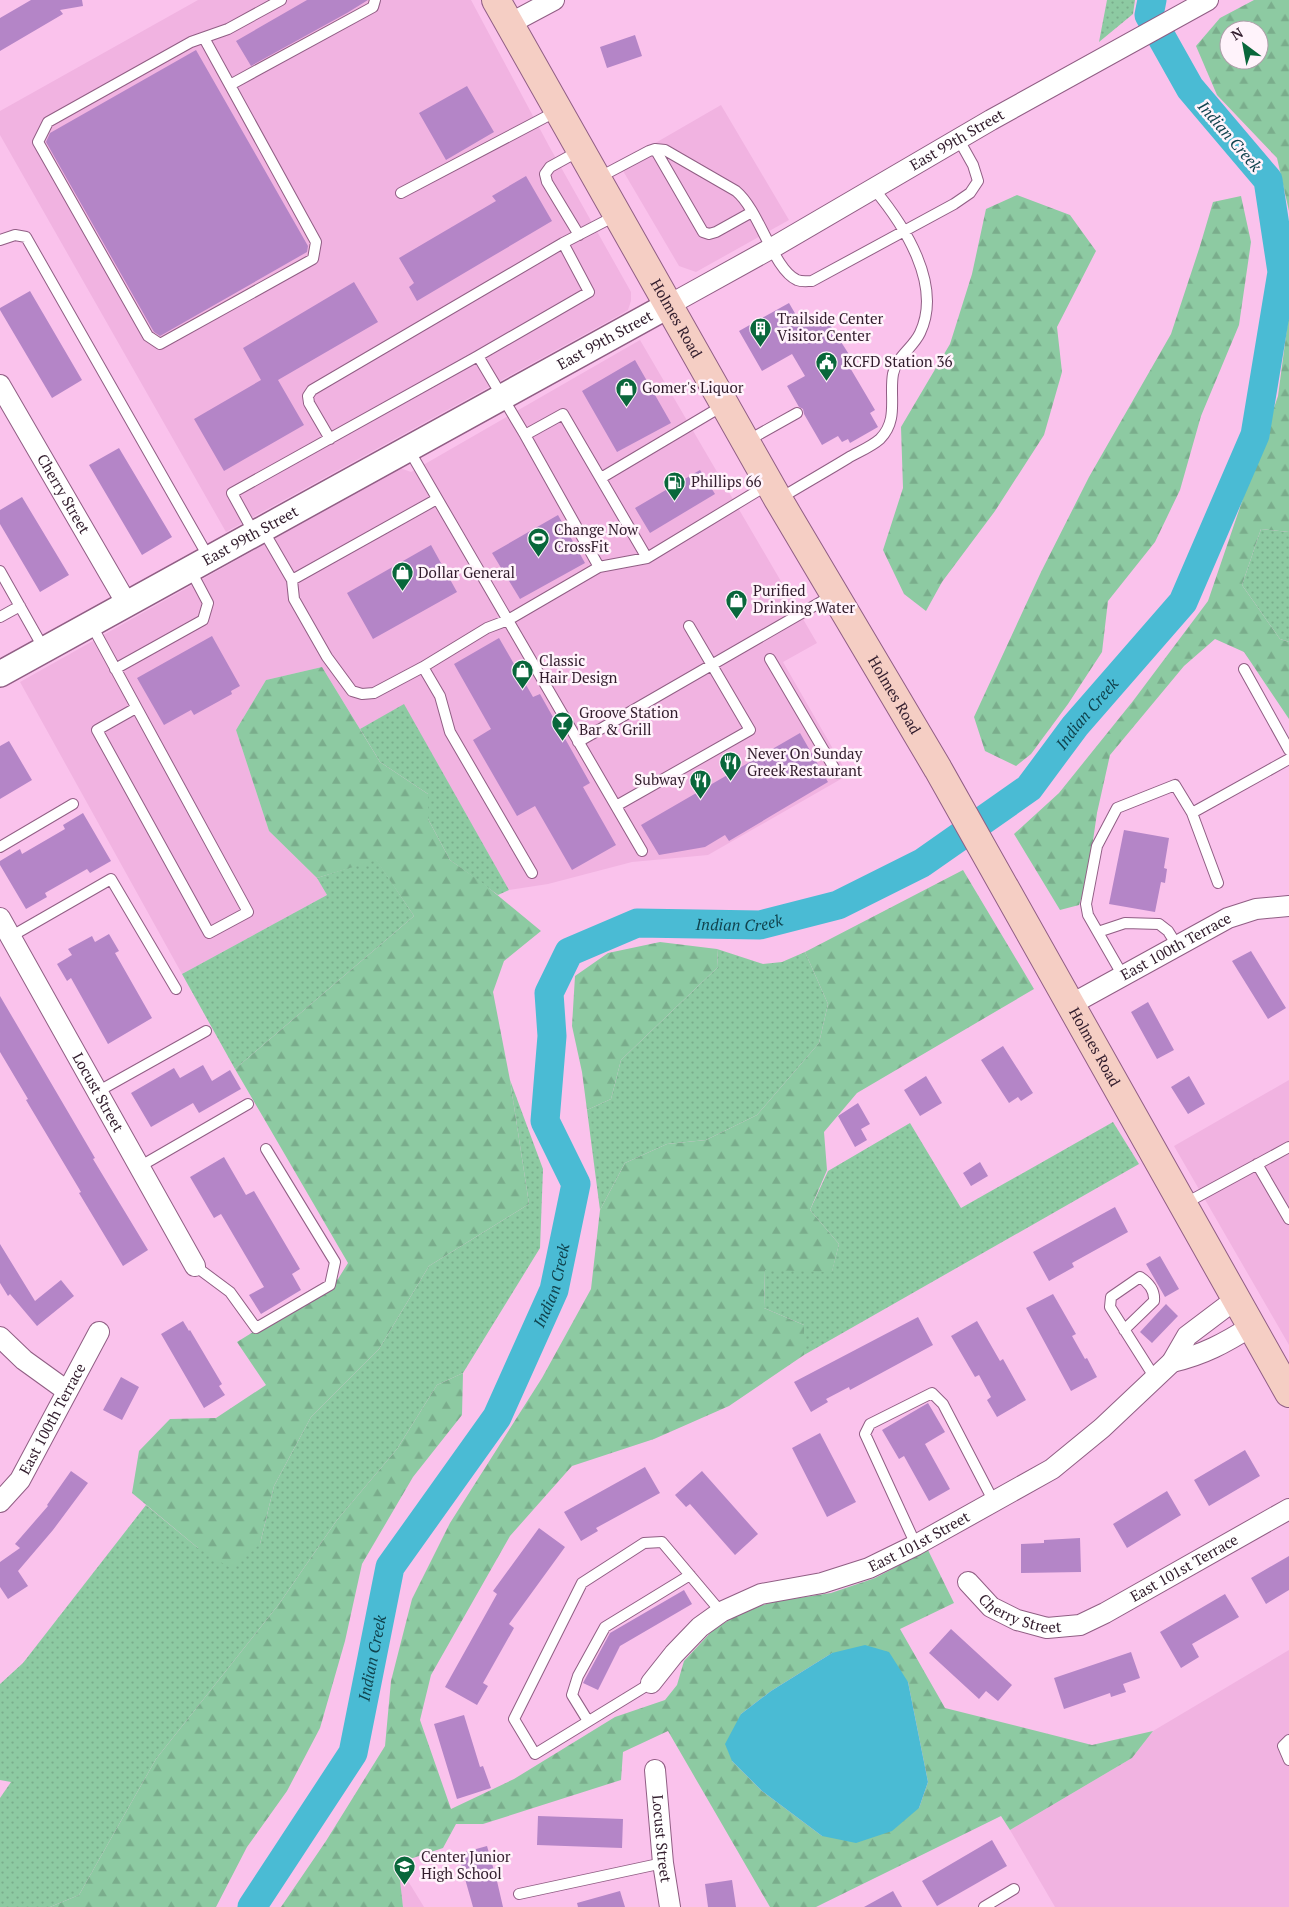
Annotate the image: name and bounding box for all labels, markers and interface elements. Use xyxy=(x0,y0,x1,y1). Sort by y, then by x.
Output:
north arrow xyxy=(1219,20,1269,70)
text: N xyxy=(1227,22,1247,44)
water label: Indian Creek xyxy=(1192,95,1267,176)
street label: East 99th Street xyxy=(906,104,1008,174)
street label: Holmes Road xyxy=(647,275,707,361)
street label: East 99th Street xyxy=(553,305,656,374)
place label: Trailside Center Visitor Center xyxy=(777,308,884,345)
building icon: Trailside Center Visitor Center xyxy=(749,316,773,347)
public building icon: KCFD Station 36 xyxy=(815,350,839,381)
place label: KCFD Station 36 xyxy=(843,351,952,371)
shop icon: Gomer's Liquor xyxy=(614,376,638,407)
place label: Gomer's Liquor xyxy=(642,377,744,397)
street label: Cherry Street xyxy=(33,450,95,537)
fuel station icon: Phillips 66 xyxy=(663,470,687,501)
place label: Phillips 66 xyxy=(691,471,761,491)
street label: East 99th Street xyxy=(199,500,302,569)
place label: Change Now CrossFit xyxy=(554,519,639,556)
sports icon: Change Now CrossFit xyxy=(526,527,550,558)
shop icon: Dollar General xyxy=(390,561,414,592)
place label: Dollar General xyxy=(418,562,515,582)
place label: Purified Drinking Water xyxy=(753,580,855,617)
shop icon: Purified Drinking Water xyxy=(725,588,749,619)
place label: Classic Hair Design xyxy=(539,650,617,687)
street label: Holmes Road xyxy=(864,652,926,737)
shop icon: Classic Hair Design xyxy=(511,658,535,689)
water label: Indian Creek xyxy=(1050,673,1123,755)
place label: Groove Station Bar & Grill xyxy=(579,702,678,739)
bar icon: Groove Station Bar & Grill xyxy=(551,710,575,741)
place label: Never On Sunday Greek Restaurant xyxy=(747,743,863,780)
restaurant icon: Never On Sunday Greek Restaurant xyxy=(719,751,743,782)
restaurant icon: Subway xyxy=(689,768,713,799)
place label: Subway xyxy=(634,769,685,789)
street label: East 100th Terrace xyxy=(1117,907,1234,984)
water label: Indian Creek xyxy=(695,909,785,936)
street label: Holmes Road xyxy=(1065,1003,1126,1090)
street label: Locust Street xyxy=(68,1049,129,1136)
water label: Indian Creek xyxy=(527,1241,574,1332)
street label: East 100th Terrace xyxy=(14,1359,90,1478)
street label: East 101st Street xyxy=(865,1506,973,1576)
street label: East 101st Terrace xyxy=(1126,1529,1241,1606)
street label: Cherry Street xyxy=(975,1589,1063,1637)
water label: Indian Creek xyxy=(352,1613,391,1704)
street label: Locust Street xyxy=(648,1794,677,1884)
place label: Center Junior High School xyxy=(421,1846,511,1883)
school or university icon: Center Junior High School xyxy=(393,1854,417,1885)

